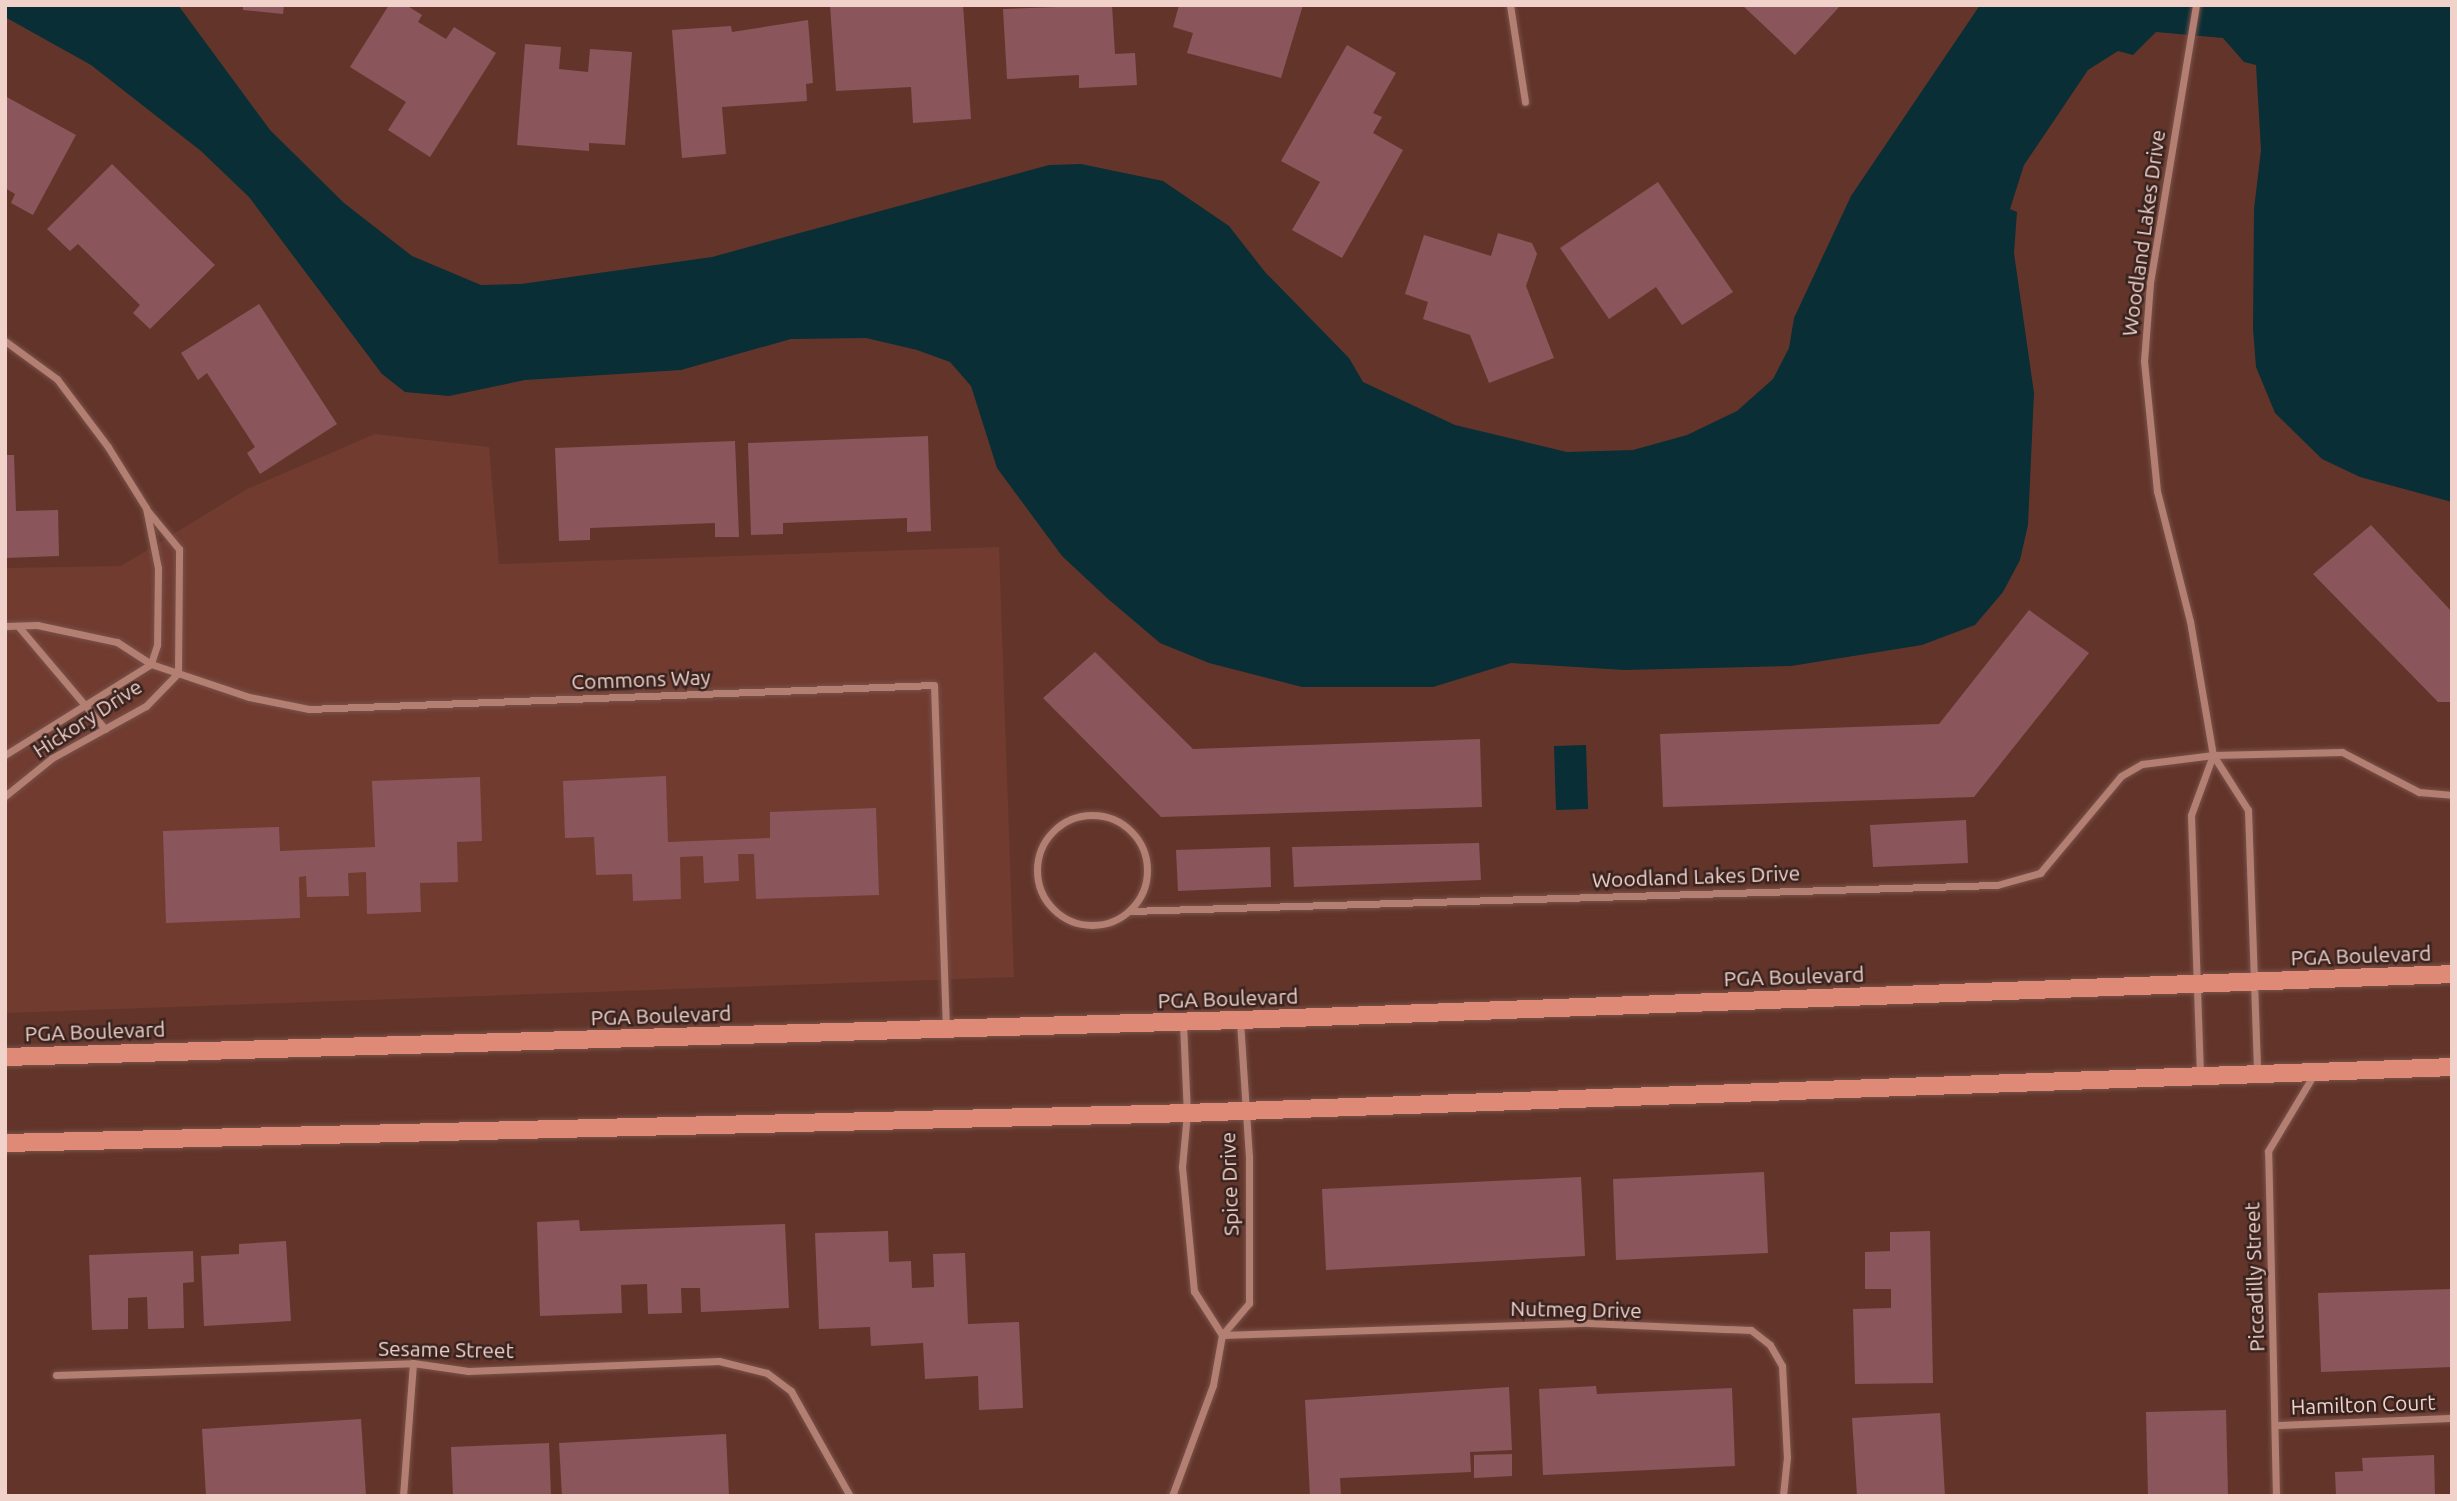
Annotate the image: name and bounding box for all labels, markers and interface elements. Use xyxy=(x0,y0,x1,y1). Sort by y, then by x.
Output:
street label: Woodland Lakes Drive xyxy=(2116,128,2170,338)
street label: Commons Way xyxy=(571,664,711,694)
street label: Hickory Drive xyxy=(28,673,146,763)
street label: Woodland Lakes Drive xyxy=(1591,860,1801,892)
street label: PGA Boulevard xyxy=(2290,940,2432,970)
street label: PGA Boulevard xyxy=(1723,961,1865,991)
street label: PGA Boulevard xyxy=(1157,983,1299,1013)
street label: PGA Boulevard xyxy=(590,1000,732,1030)
street label: PGA Boulevard xyxy=(24,1016,166,1046)
street label: Spice Drive xyxy=(1215,1132,1243,1236)
street label: Piccadilly Street xyxy=(2239,1202,2269,1352)
street label: Nutmeg Drive xyxy=(1510,1295,1642,1323)
street label: Sesame Street xyxy=(378,1335,514,1363)
street label: Hamilton Court xyxy=(2290,1389,2436,1419)

